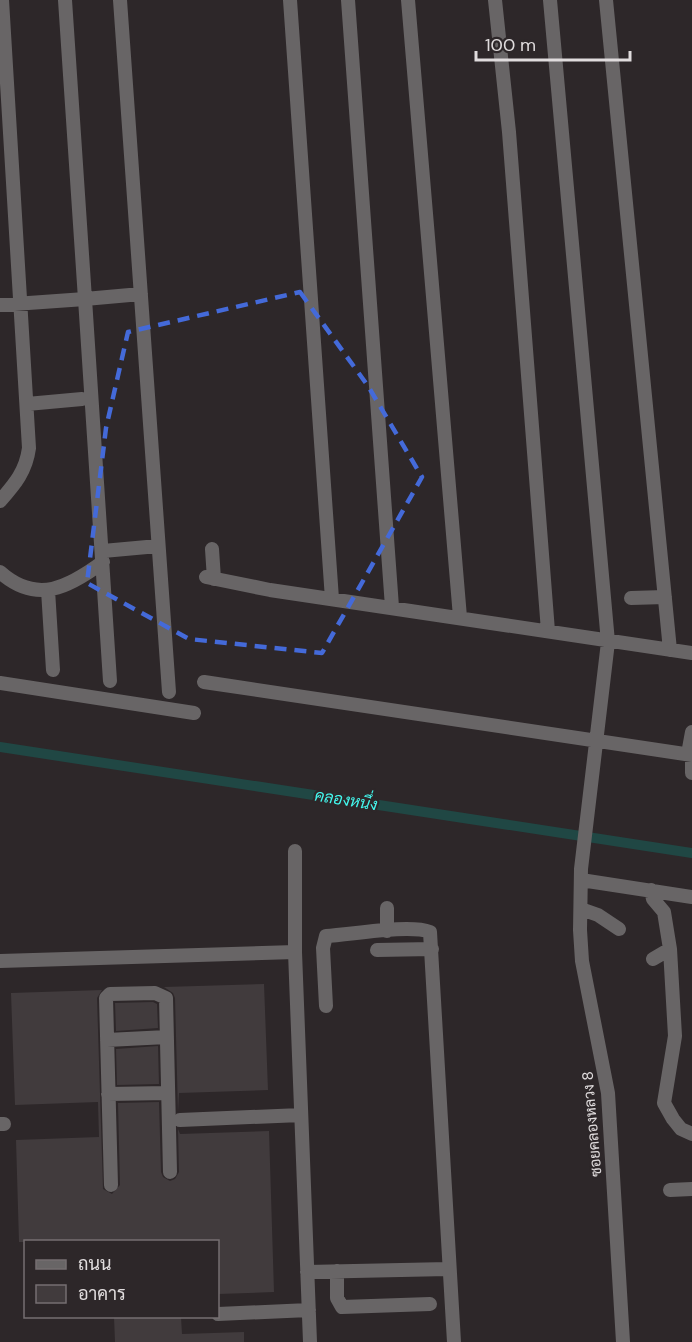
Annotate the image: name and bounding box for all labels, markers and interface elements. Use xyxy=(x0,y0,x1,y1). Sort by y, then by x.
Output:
scale bar xyxy=(476,24,630,62)
text: 100 m xyxy=(485,33,536,57)
water label: คลองหนึ่ง xyxy=(313,781,379,815)
street label: ซอยคลองหลวง 8 xyxy=(577,1070,607,1178)
legend xyxy=(24,1240,219,1318)
text: ถนน xyxy=(78,1252,111,1276)
text: อาคาร xyxy=(78,1282,126,1306)

